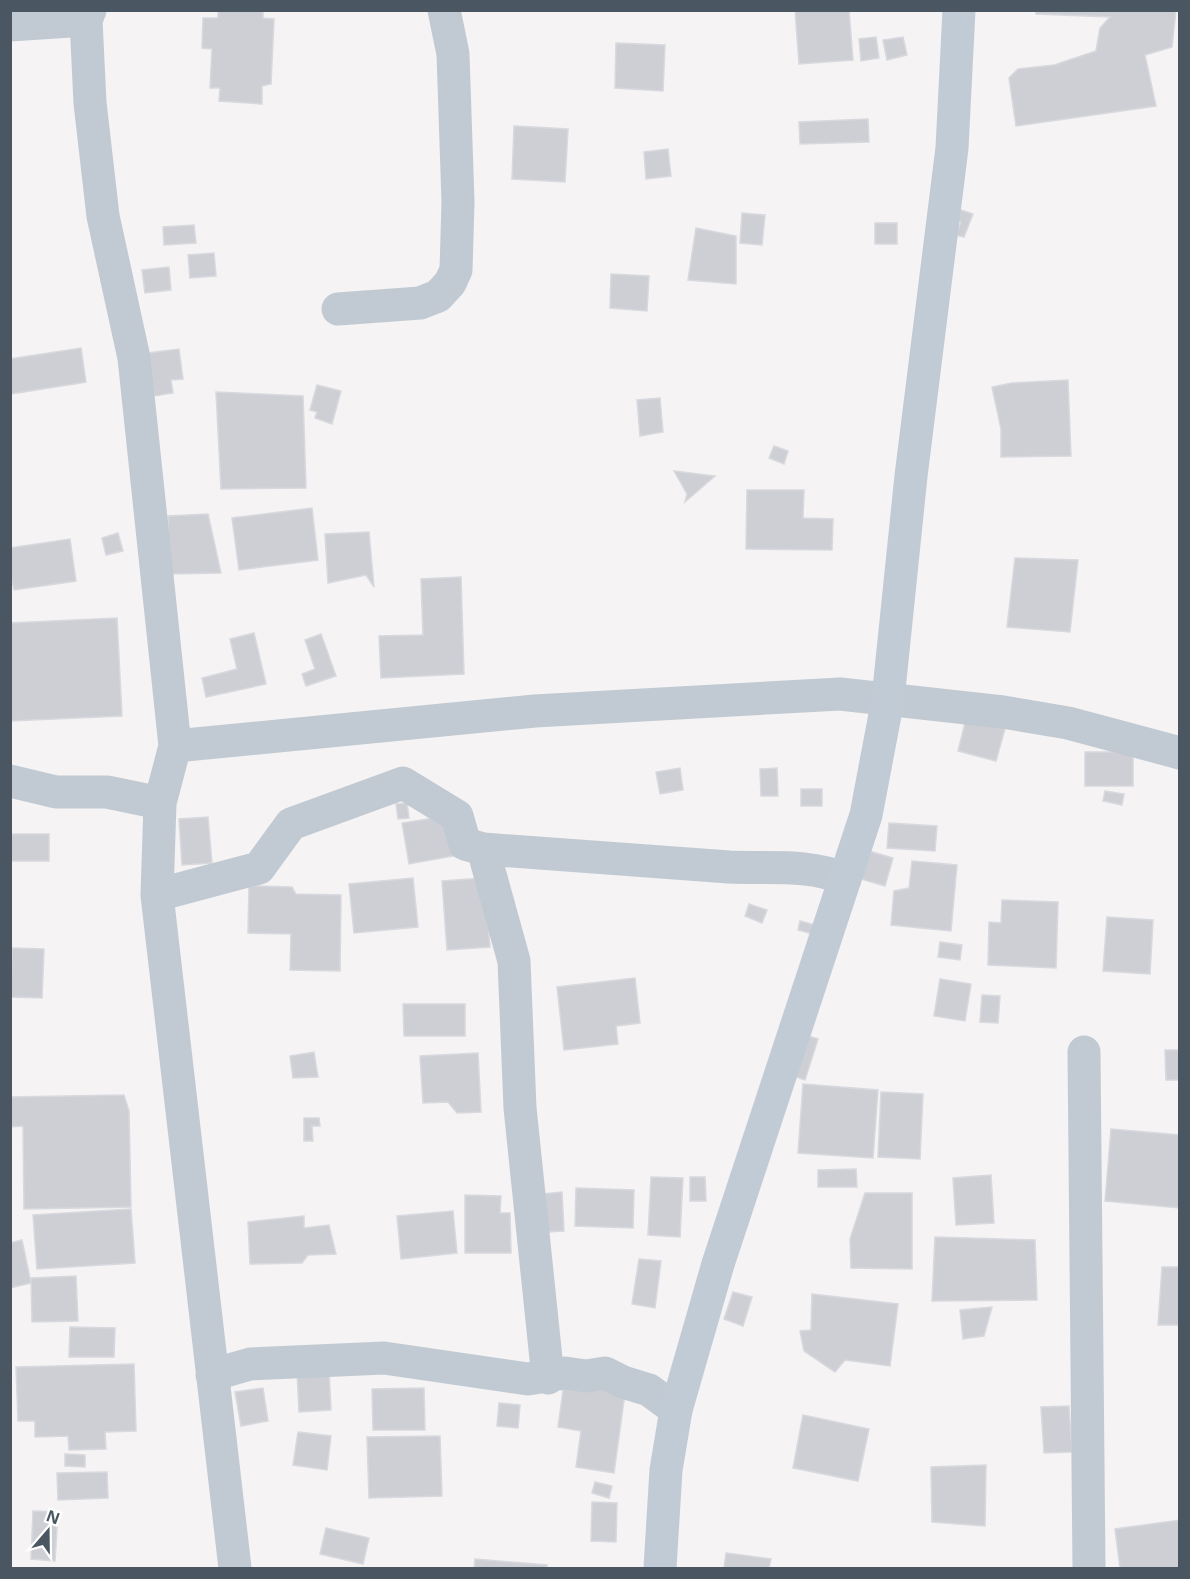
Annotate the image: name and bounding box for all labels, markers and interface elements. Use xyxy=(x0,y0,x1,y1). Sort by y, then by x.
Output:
north arrow xyxy=(18,1501,78,1561)
text: N xyxy=(43,1504,63,1529)

